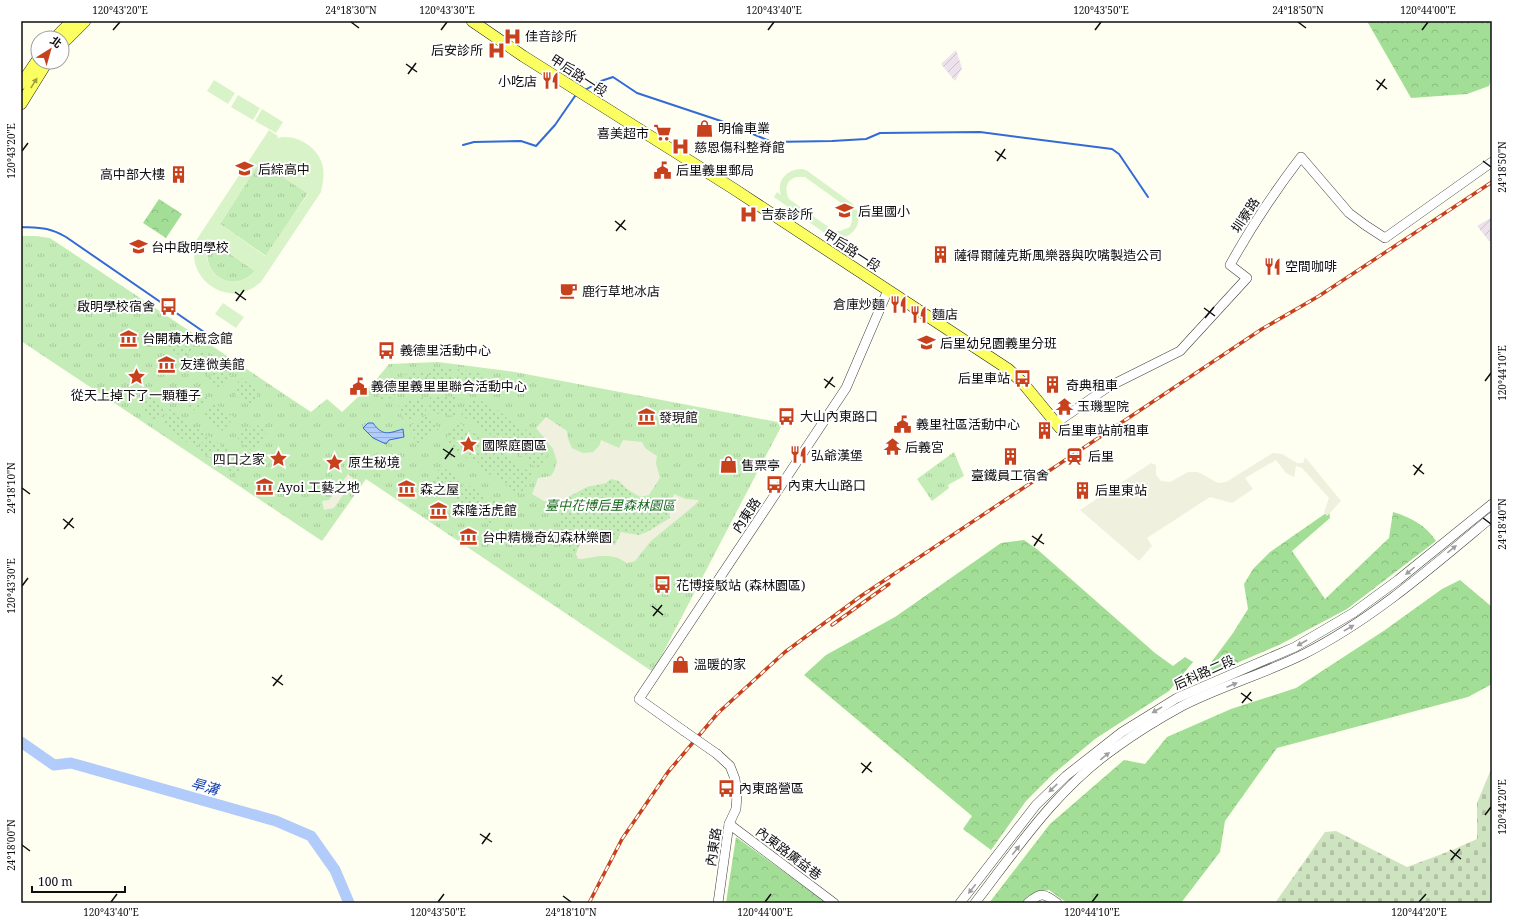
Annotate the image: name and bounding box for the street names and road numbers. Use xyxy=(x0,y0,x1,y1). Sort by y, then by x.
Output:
street label: 甲后路一段 xyxy=(547,50,611,100)
street label: 圳寮路 xyxy=(1227,194,1263,236)
street label: 甲后路一段 xyxy=(820,225,884,275)
street label: 內東路 xyxy=(728,494,764,536)
street label: 后科路二段 xyxy=(1171,651,1237,693)
street label: 內東路廣益巷 xyxy=(752,822,826,884)
street label: 內東路 xyxy=(701,826,725,868)

